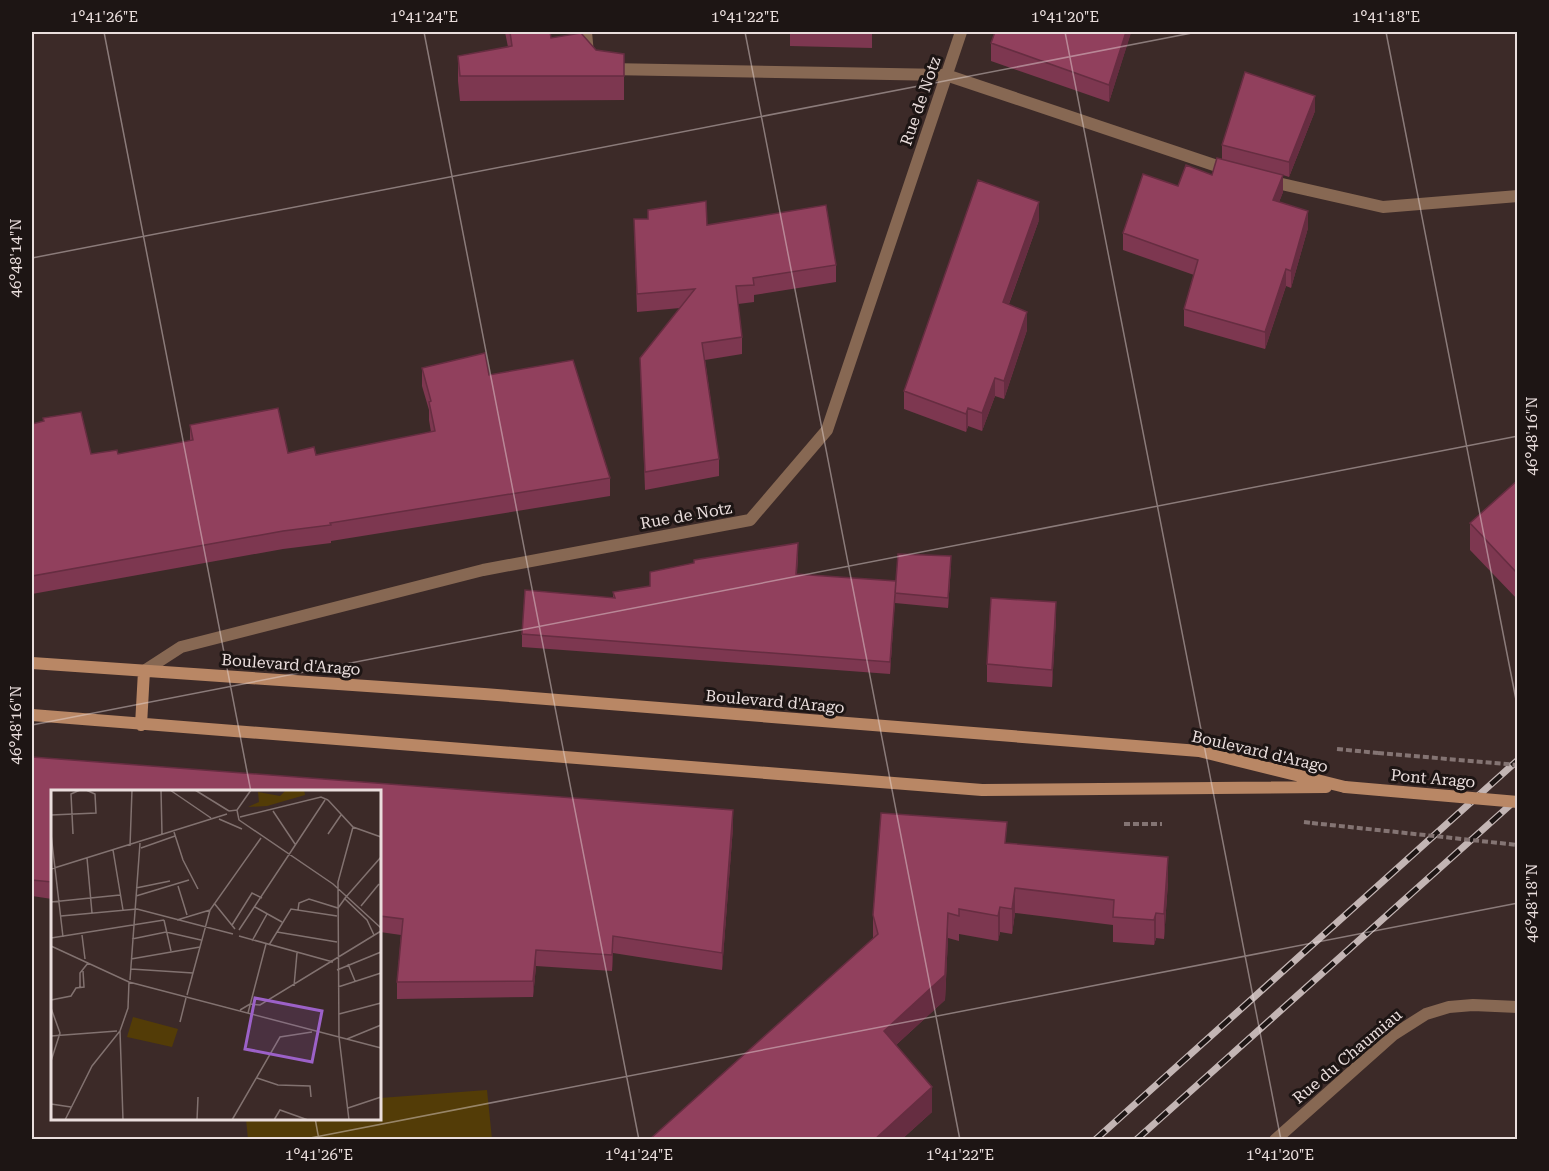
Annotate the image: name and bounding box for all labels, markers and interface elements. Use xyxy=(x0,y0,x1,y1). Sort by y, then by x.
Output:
text: 1°41'26"E xyxy=(70,8,138,26)
text: 1°41'24"E xyxy=(390,8,458,26)
text: 1°41'22"E xyxy=(711,8,779,26)
text: 1°41'20"E xyxy=(1031,8,1099,26)
text: 1°41'18"E xyxy=(1352,8,1420,26)
street label: Rue de Notz xyxy=(896,54,945,148)
text: 46°48'14"N xyxy=(7,218,25,298)
text: 46°48'16"N xyxy=(1523,396,1541,476)
street label: Rue de Notz xyxy=(639,498,734,533)
street label: Boulevard d'Arago xyxy=(221,650,361,679)
text: 46°48'16"N xyxy=(7,685,25,765)
street label: Boulevard d'Arago xyxy=(705,686,845,717)
street label: Boulevard d'Arago xyxy=(1190,727,1330,776)
street label: Pont Arago xyxy=(1390,765,1476,792)
inset map xyxy=(51,790,381,1120)
text: 46°48'18"N xyxy=(1523,863,1541,943)
street label: Rue du Chaumiau xyxy=(1289,1005,1406,1108)
text: 1°41'26"E xyxy=(285,1146,353,1164)
text: 1°41'24"E xyxy=(605,1146,673,1164)
text: 1°41'22"E xyxy=(926,1146,994,1164)
text: 1°41'20"E xyxy=(1246,1146,1314,1164)

